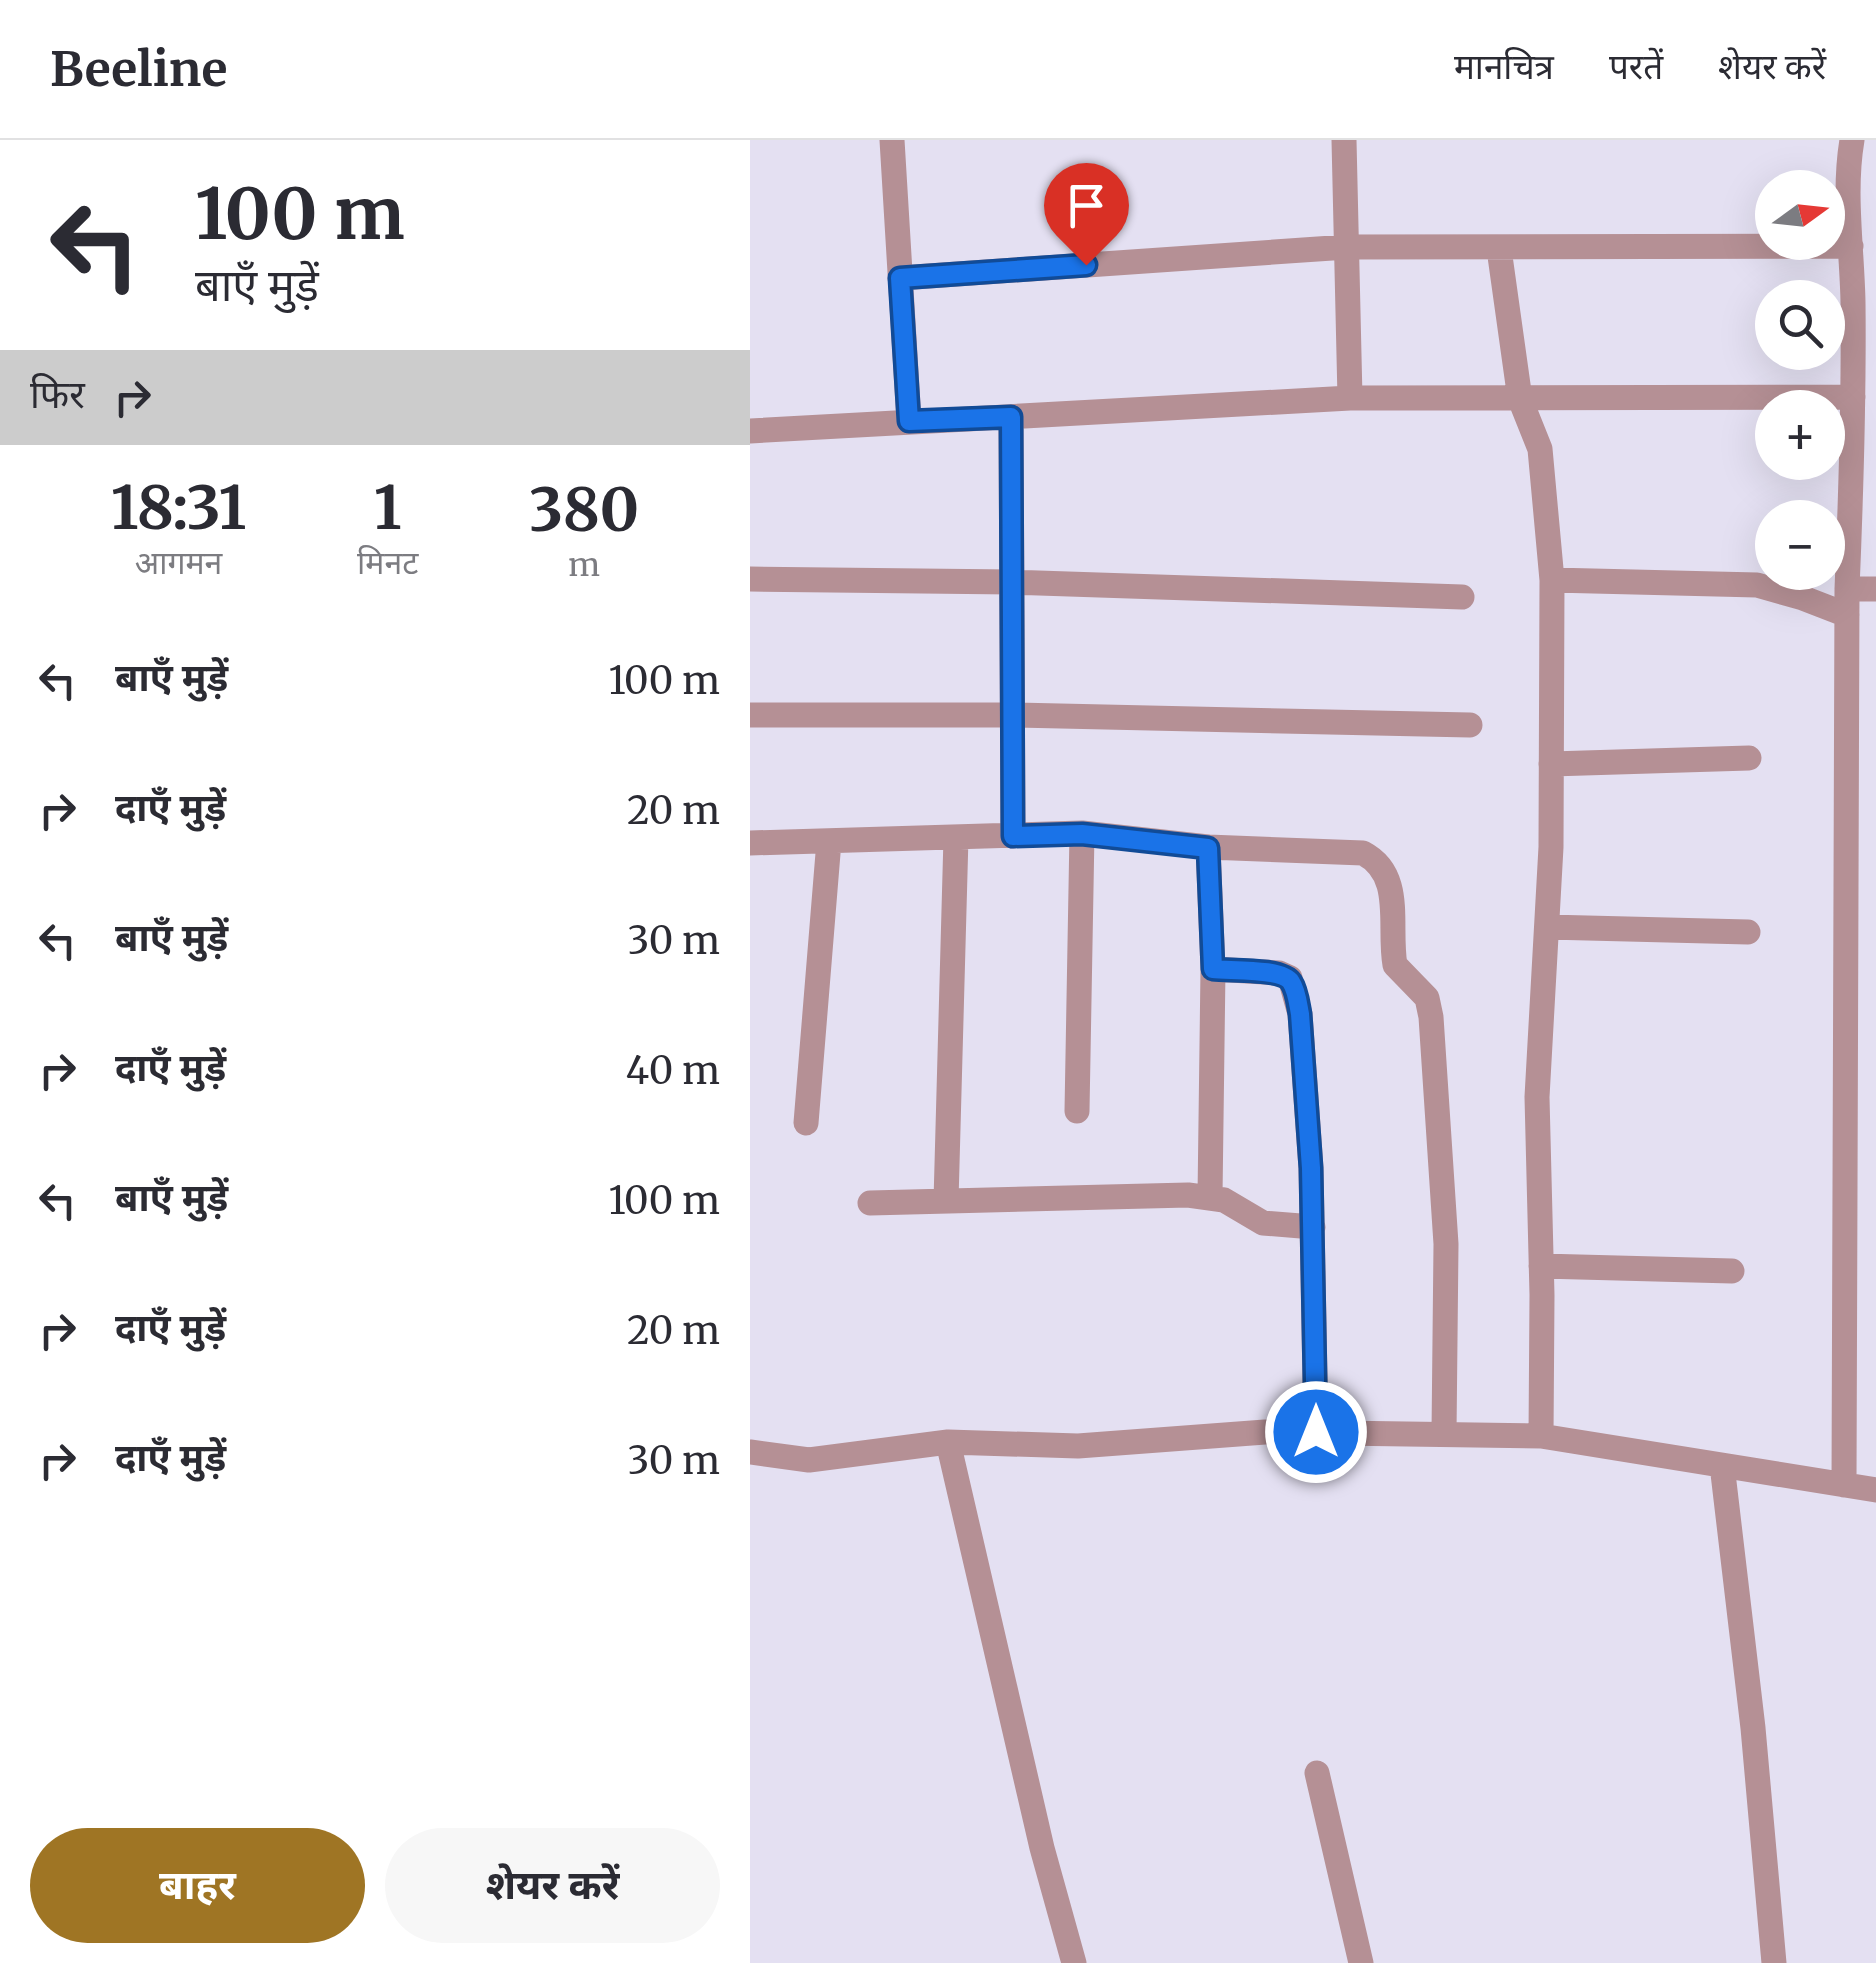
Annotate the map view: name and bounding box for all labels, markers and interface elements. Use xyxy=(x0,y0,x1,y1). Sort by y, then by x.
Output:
text: Beeline xyxy=(50,39,227,99)
text: मानचित्र xyxy=(1454,45,1554,89)
text: परतें xyxy=(1609,45,1663,89)
text: शेयर करें xyxy=(1718,45,1826,89)
pin xyxy=(1044,163,1129,266)
text: 100 m xyxy=(195,170,405,258)
north arrow xyxy=(1755,170,1845,260)
map controls xyxy=(1755,170,1845,590)
icon: arrive xyxy=(1059,178,1114,233)
icon: left xyxy=(30,180,160,310)
text: बाएँ मुड़ें xyxy=(195,257,319,313)
button: search xyxy=(1755,280,1845,370)
icon: right xyxy=(105,370,160,425)
text: फिर xyxy=(30,371,85,418)
button: + xyxy=(1755,390,1845,480)
text: 18:31 xyxy=(111,470,246,545)
text: 1 xyxy=(374,470,402,545)
text: 380 xyxy=(529,472,639,547)
button: − xyxy=(1755,500,1845,590)
text: आगमन xyxy=(135,543,222,583)
text: मिनट xyxy=(357,543,418,583)
text: m xyxy=(568,545,600,585)
icon: left xyxy=(30,653,85,708)
text: बाएँ मुड़ें xyxy=(115,654,228,701)
text: 100 m xyxy=(608,657,720,704)
icon: right xyxy=(30,783,85,838)
text: दाएँ मुड़ें xyxy=(115,784,226,831)
text: 20 m xyxy=(627,787,720,834)
icon: left xyxy=(30,913,85,968)
text: बाएँ मुड़ें xyxy=(115,914,228,961)
text: 30 m xyxy=(627,917,720,964)
icon: right xyxy=(30,1043,85,1098)
text: दाएँ मुड़ें xyxy=(115,1044,226,1091)
text: 40 m xyxy=(626,1047,720,1094)
icon: left xyxy=(30,1173,85,1228)
text: बाएँ मुड़ें xyxy=(115,1174,228,1221)
text: 100 m xyxy=(608,1177,720,1224)
icon: right xyxy=(30,1303,85,1358)
text: दाएँ मुड़ें xyxy=(115,1304,226,1351)
text: 20 m xyxy=(627,1307,720,1354)
position arrow xyxy=(1264,1380,1368,1484)
icon: right xyxy=(30,1433,85,1488)
text: दाएँ मुड़ें xyxy=(115,1434,226,1481)
text: 30 m xyxy=(627,1437,720,1484)
button: बाहर xyxy=(30,1828,365,1943)
button: शेयर करें xyxy=(385,1828,720,1943)

